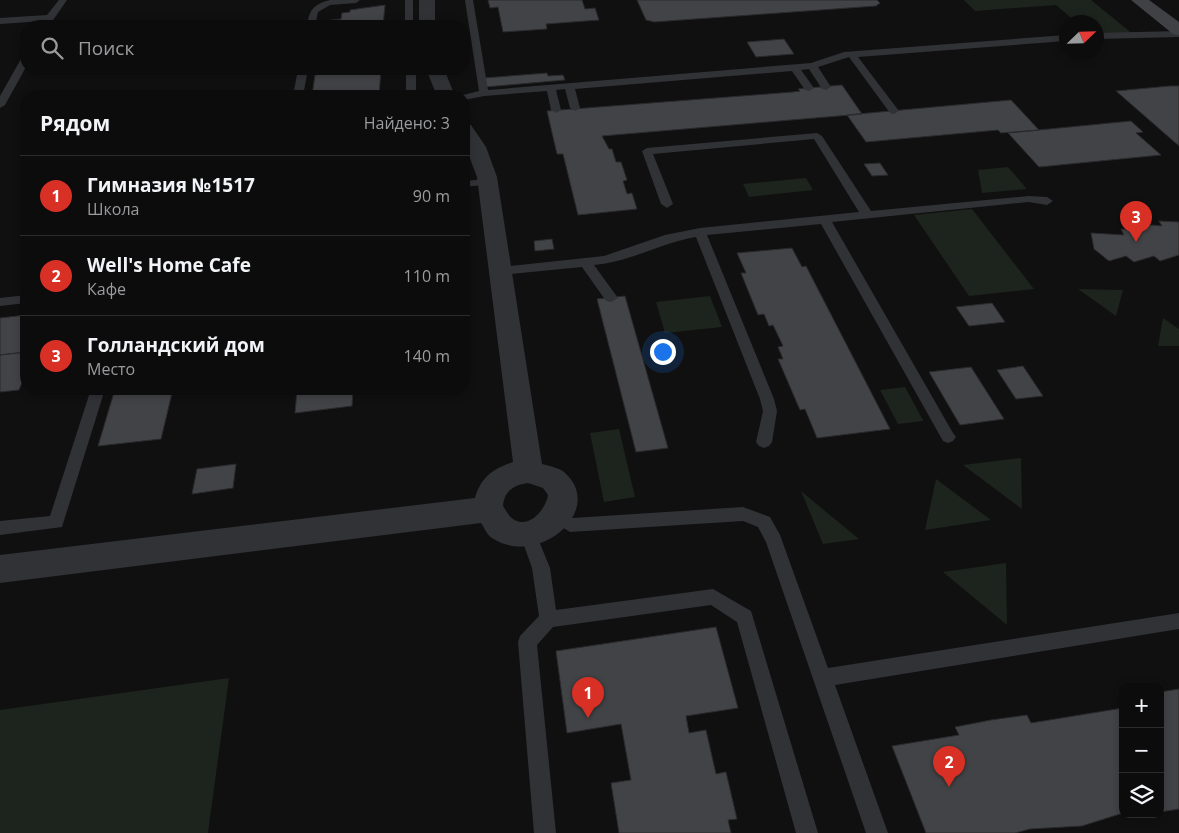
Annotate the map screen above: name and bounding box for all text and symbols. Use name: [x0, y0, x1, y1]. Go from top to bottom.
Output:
north arrow: [1059, 15, 1104, 60]
search box: [20, 20, 470, 75]
icon: search: [38, 34, 66, 62]
text: Поиск: [78, 35, 134, 61]
text: Рядом: [40, 109, 110, 137]
text: Найдено: 3: [364, 112, 450, 134]
text: Гимназия №1517: [87, 172, 255, 198]
text: 1: [51, 185, 61, 207]
text: 90 m: [413, 185, 450, 207]
text: Школа: [87, 198, 139, 220]
pin: 3: [1120, 201, 1152, 242]
text: Well's Home Cafe: [87, 252, 251, 278]
text: 2: [51, 265, 61, 287]
text: 110 m: [404, 265, 450, 287]
text: Кафе: [87, 278, 126, 300]
text: Голландский дом: [87, 332, 265, 358]
your location: [650, 339, 676, 365]
text: 3: [51, 345, 61, 367]
text: 140 m: [404, 345, 450, 367]
text: Место: [87, 358, 135, 380]
pin: 1: [572, 677, 604, 718]
map controls: [1119, 683, 1164, 818]
button: +: [1119, 683, 1164, 728]
button: −: [1119, 728, 1164, 773]
pin: 2: [933, 746, 965, 787]
button: layers: [1119, 773, 1164, 818]

